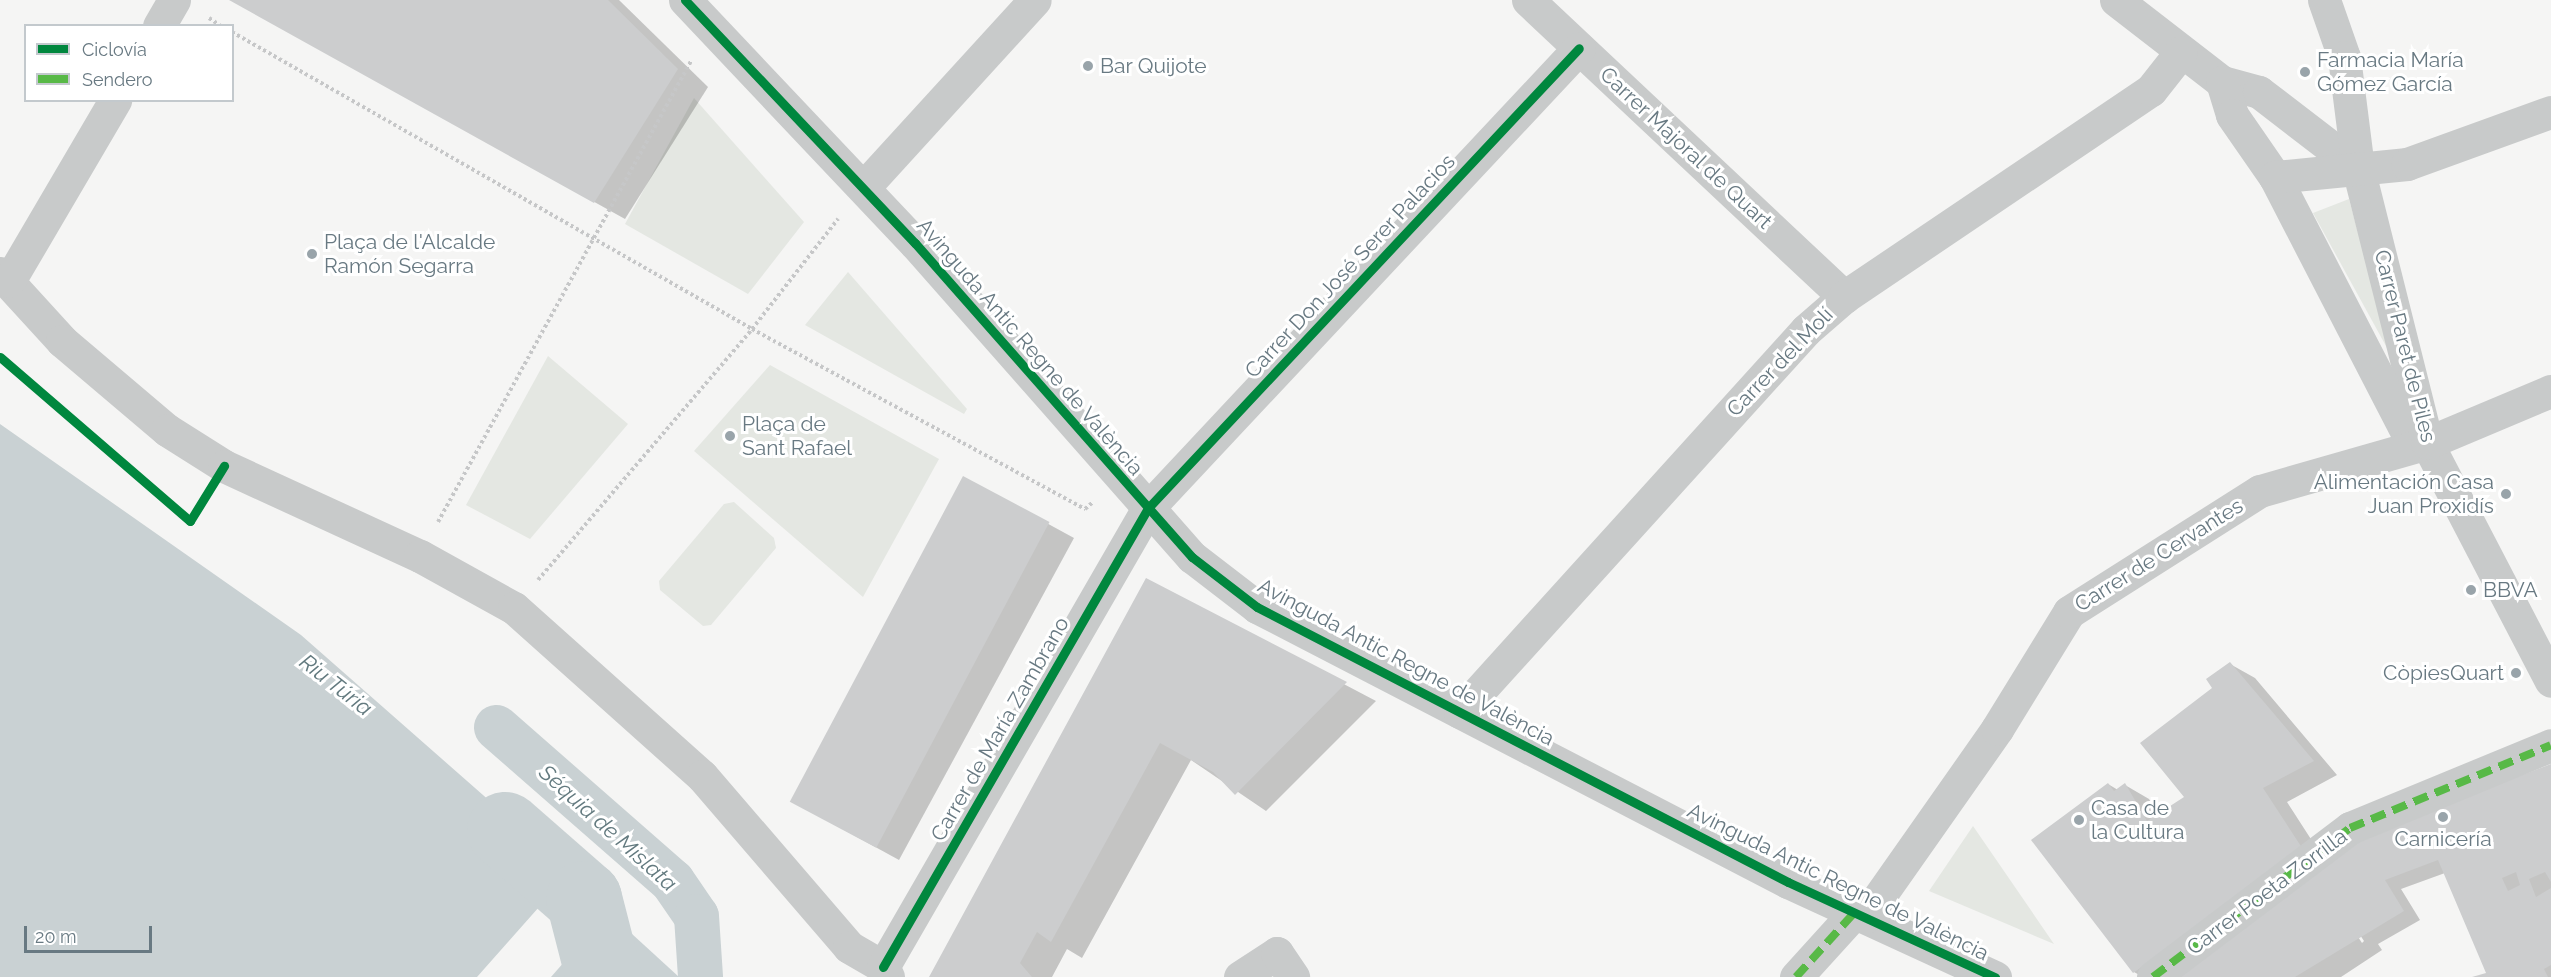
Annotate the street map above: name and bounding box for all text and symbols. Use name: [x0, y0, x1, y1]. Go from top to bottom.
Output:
legend: [24, 24, 234, 102]
text: Ciclovía: [82, 39, 147, 60]
place label: Farmacia María Gómez García: [2317, 47, 2464, 97]
place label: Bar Quijote: [1100, 53, 1207, 79]
marker: Bar Quijote: [1081, 59, 1095, 73]
street label: Carrer Majoral de Quart: [1594, 61, 1778, 235]
marker: Farmacia María Gómez García: [2298, 65, 2312, 79]
text: Sendero: [82, 69, 153, 90]
street label: Carrer Don José Serer Palacios: [1239, 148, 1461, 384]
street label: Avinguda Antic Regne de València: [911, 213, 1149, 481]
place label: Plaça de l'Alcalde Ramón Segarra: [324, 229, 495, 279]
marker: Plaça de l'Alcalde Ramón Segarra: [305, 247, 319, 261]
street label: Carrer Paret de Piles: [2369, 247, 2441, 445]
street label: Carrer del Molí: [1721, 302, 1839, 422]
place label: Plaça de Sant Rafael: [742, 411, 852, 461]
marker: Plaça de Sant Rafael: [723, 429, 737, 443]
place label: Alimentación Casa Juan Proxidís: [2314, 469, 2494, 519]
marker: Alimentación Casa Juan Proxidís: [2499, 487, 2513, 501]
street label: Carrer de Cervantes: [2070, 493, 2248, 617]
street label: Avinguda Antic Regne de València: [1253, 573, 1559, 751]
place label: BBVA: [2483, 577, 2538, 603]
marker: BBVA: [2464, 583, 2478, 597]
street label: Carrer de María Zambrano: [925, 612, 1075, 846]
water label: Riu Túria: [294, 648, 378, 722]
place label: CòpiesQuart: [2383, 660, 2504, 686]
marker: CòpiesQuart: [2509, 666, 2523, 680]
water label: Séquia de Mislata: [534, 759, 682, 897]
place label: Casa de la Cultura: [2091, 795, 2184, 845]
street label: Avinguda Antic Regne de València: [1683, 798, 1993, 966]
marker: Carnicería: [2436, 810, 2450, 824]
marker: Casa de la Cultura: [2072, 813, 2086, 827]
street label: Carrer Poeta Zorrilla: [2182, 823, 2352, 961]
place label: Carnicería: [2394, 826, 2492, 852]
scale bar: [27, 914, 154, 952]
text: 20 m: [35, 926, 77, 947]

